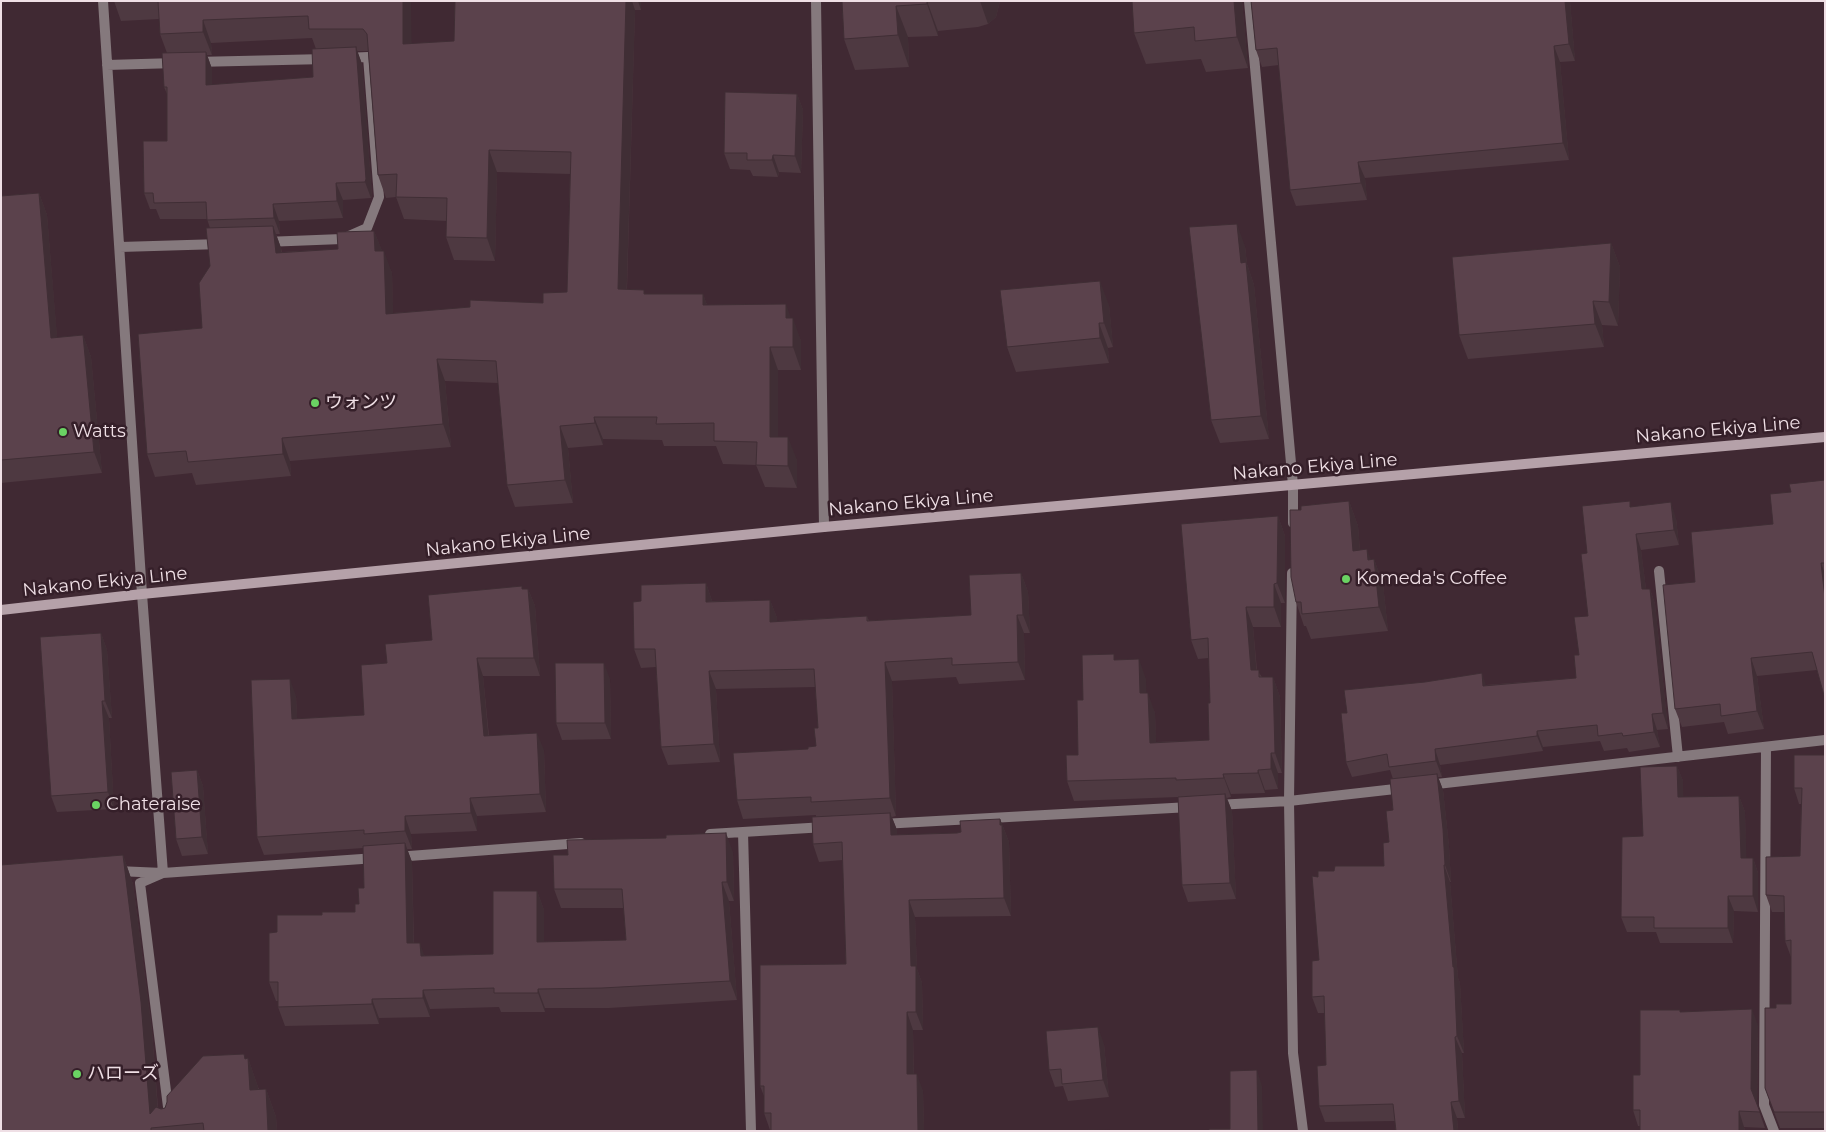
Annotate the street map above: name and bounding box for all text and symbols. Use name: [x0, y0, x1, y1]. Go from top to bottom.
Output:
place label: ウォンツ: [325, 392, 397, 414]
marker: ウォンツ: [309, 397, 321, 409]
street label: Nakano Ekiya Line: [1635, 412, 1801, 448]
place label: Watts: [73, 421, 126, 443]
marker: Watts: [57, 426, 69, 438]
street label: Nakano Ekiya Line: [1232, 449, 1398, 485]
street label: Nakano Ekiya Line: [828, 485, 994, 521]
street label: Nakano Ekiya Line: [425, 523, 591, 561]
street label: Nakano Ekiya Line: [22, 563, 188, 601]
place label: Komeda's Coffee: [1356, 568, 1507, 590]
marker: Komeda's Coffee: [1340, 573, 1352, 585]
place label: Chateraise: [106, 794, 201, 816]
marker: Chateraise: [90, 799, 102, 811]
place label: ハローズ: [87, 1063, 159, 1085]
marker: ハローズ: [71, 1068, 83, 1080]

